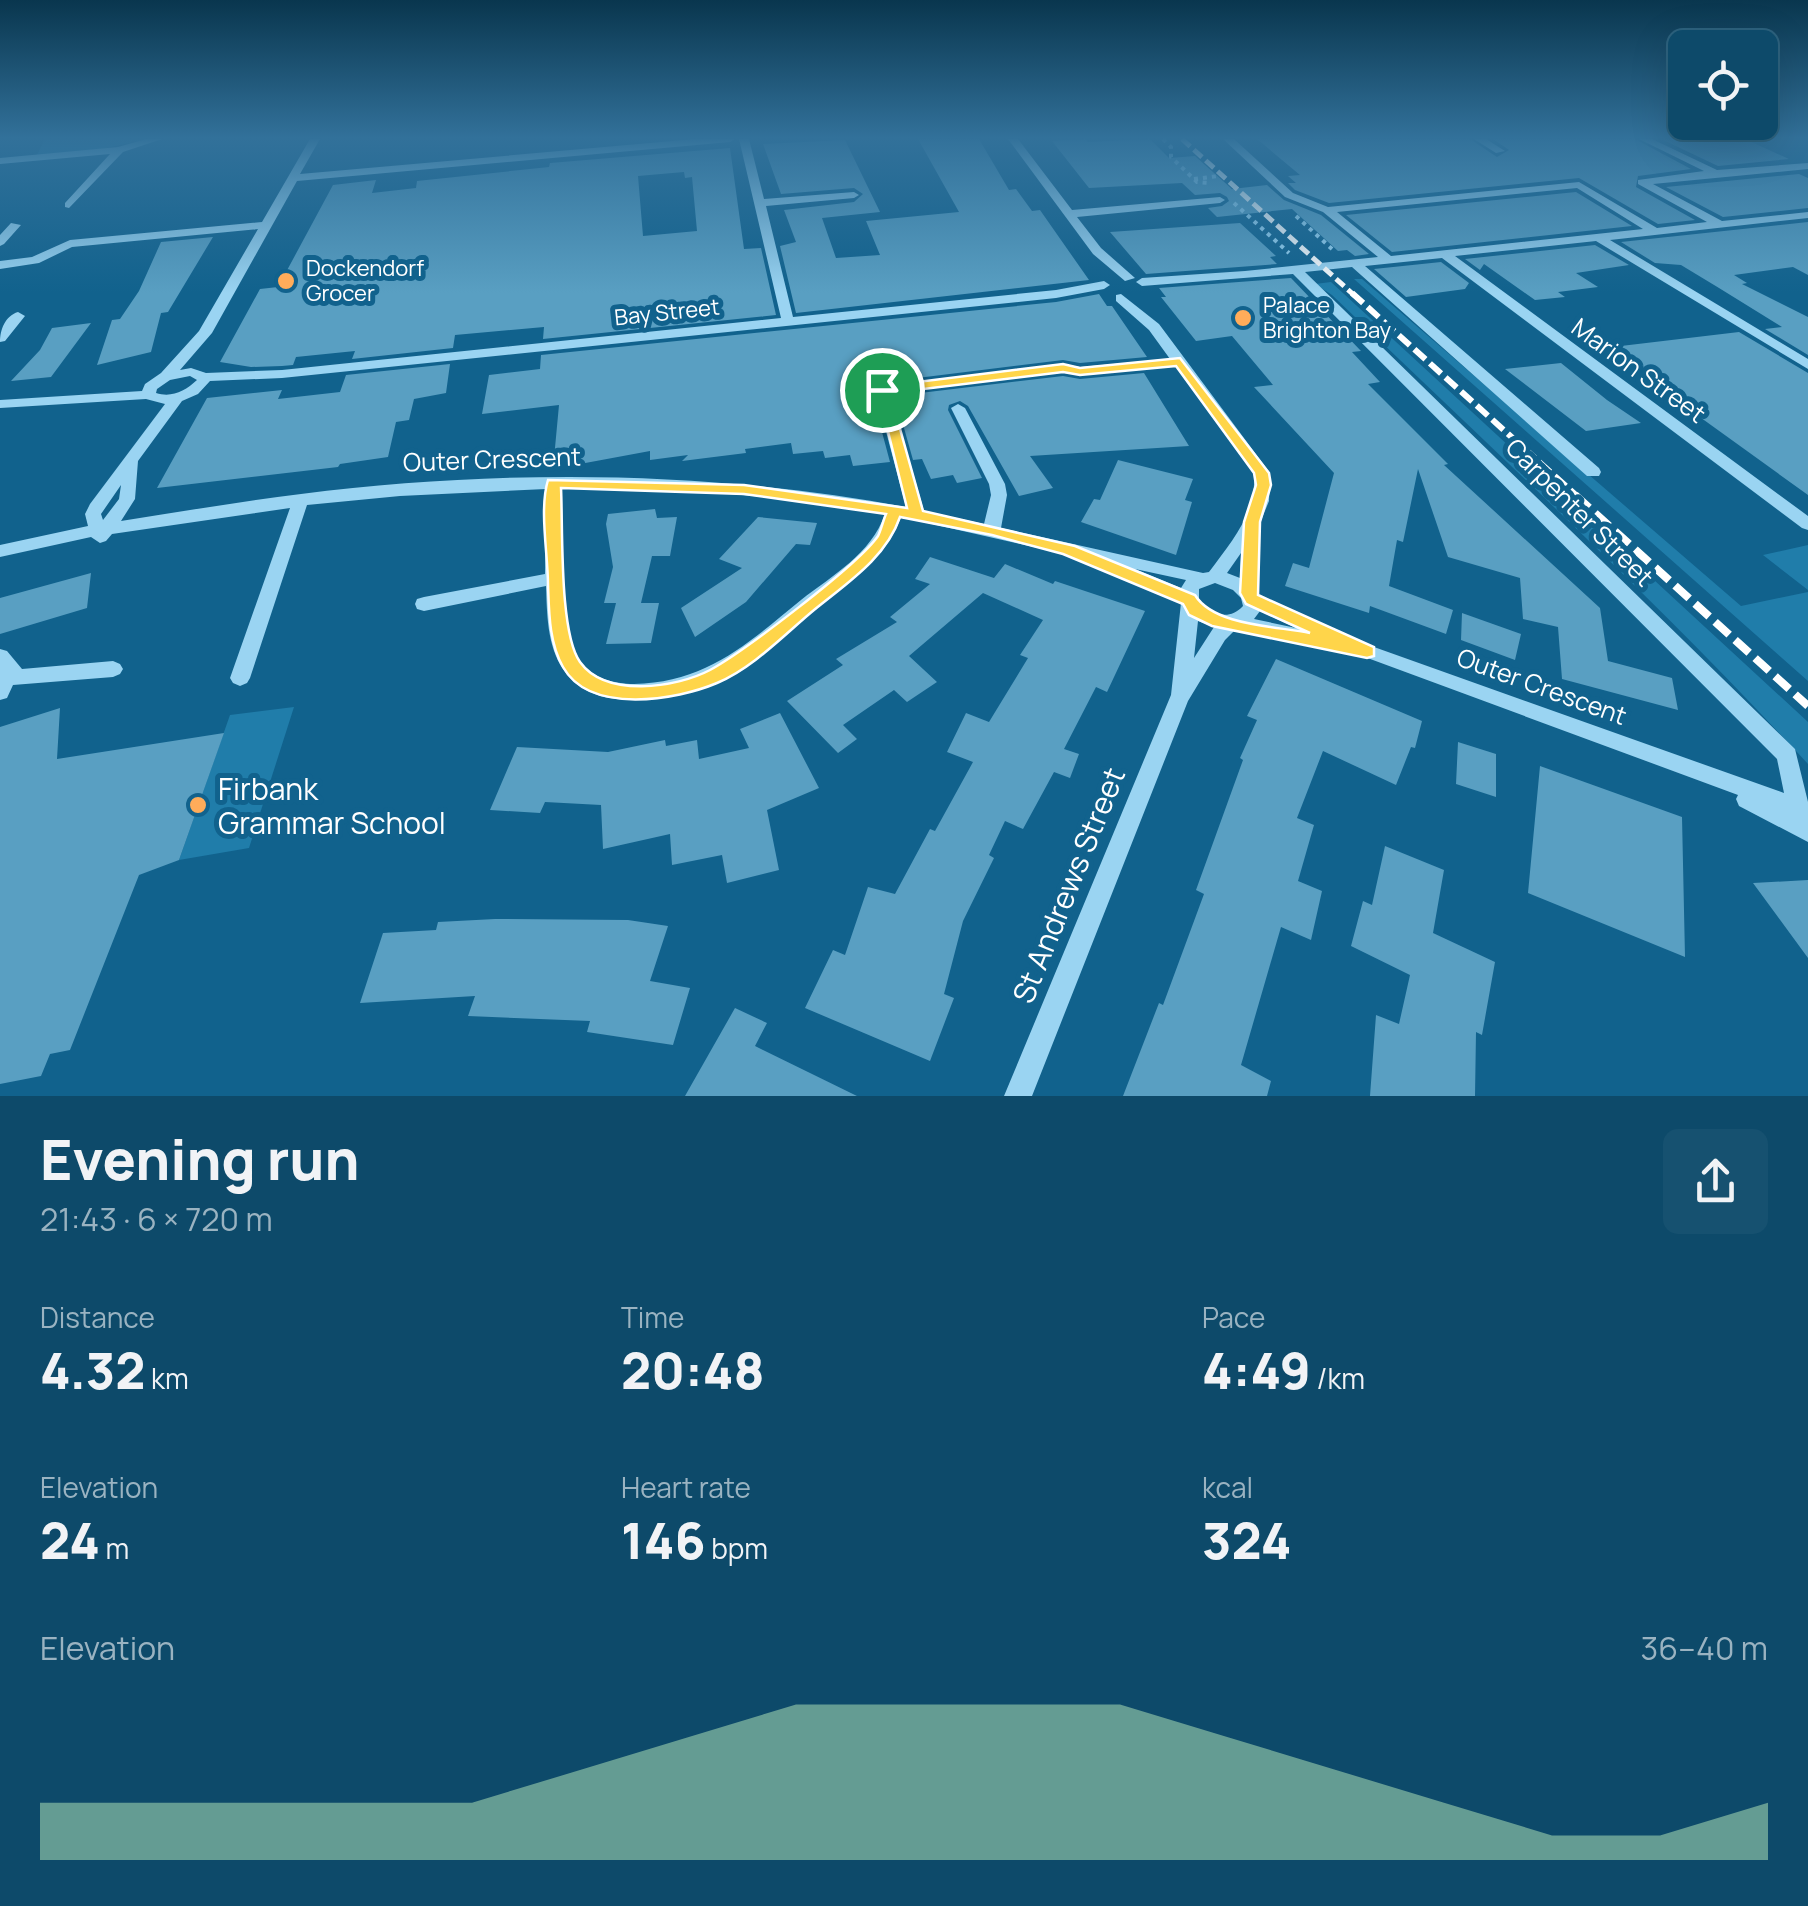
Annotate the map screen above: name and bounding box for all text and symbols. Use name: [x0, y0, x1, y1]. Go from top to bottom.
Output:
map controls: [1668, 30, 1778, 140]
button: locate: [1668, 30, 1778, 140]
place label: Dockendorf Grocer: [306, 253, 424, 308]
marker: Dockendorf Grocer: [275, 270, 297, 292]
place label: Palace Brighton Bay: [1263, 290, 1392, 345]
street label: Bay Street: [613, 292, 721, 332]
marker: Palace Brighton Bay: [1232, 307, 1254, 329]
street label: Marion Street: [1565, 309, 1713, 431]
pin: [840, 348, 925, 433]
icon: arrive: [855, 363, 910, 418]
street label: Carpenter Street: [1498, 430, 1662, 594]
street label: Outer Crescent: [402, 438, 582, 480]
street label: Outer Crescent: [1452, 639, 1632, 733]
street label: St Andrews Street: [1002, 761, 1134, 1009]
place label: Firbank Grammar School: [218, 768, 446, 843]
marker: Firbank Grammar School: [187, 794, 209, 816]
text: Evening run: [40, 1121, 359, 1197]
button: share: [1663, 1129, 1768, 1234]
text: 21:43 · 6 × 720 m: [40, 1197, 273, 1241]
text: Distance: [40, 1298, 155, 1336]
text: Time: [621, 1298, 684, 1336]
text: Pace: [1202, 1298, 1265, 1336]
text: 4.32: [40, 1336, 146, 1404]
text: 20:48: [621, 1336, 765, 1404]
text: 4:49: [1202, 1336, 1311, 1404]
text: km: [146, 1359, 189, 1397]
text: /km: [1311, 1359, 1365, 1397]
text: Elevation: [40, 1468, 158, 1506]
text: Heart rate: [621, 1468, 751, 1506]
text: kcal: [1202, 1468, 1253, 1506]
text: 24: [40, 1506, 100, 1574]
text: 146: [621, 1506, 706, 1574]
text: 324: [1202, 1506, 1292, 1574]
text: m: [100, 1529, 129, 1567]
text: bpm: [706, 1529, 768, 1567]
text: Elevation: [40, 1626, 175, 1670]
text: 36–40 m: [1641, 1626, 1768, 1670]

